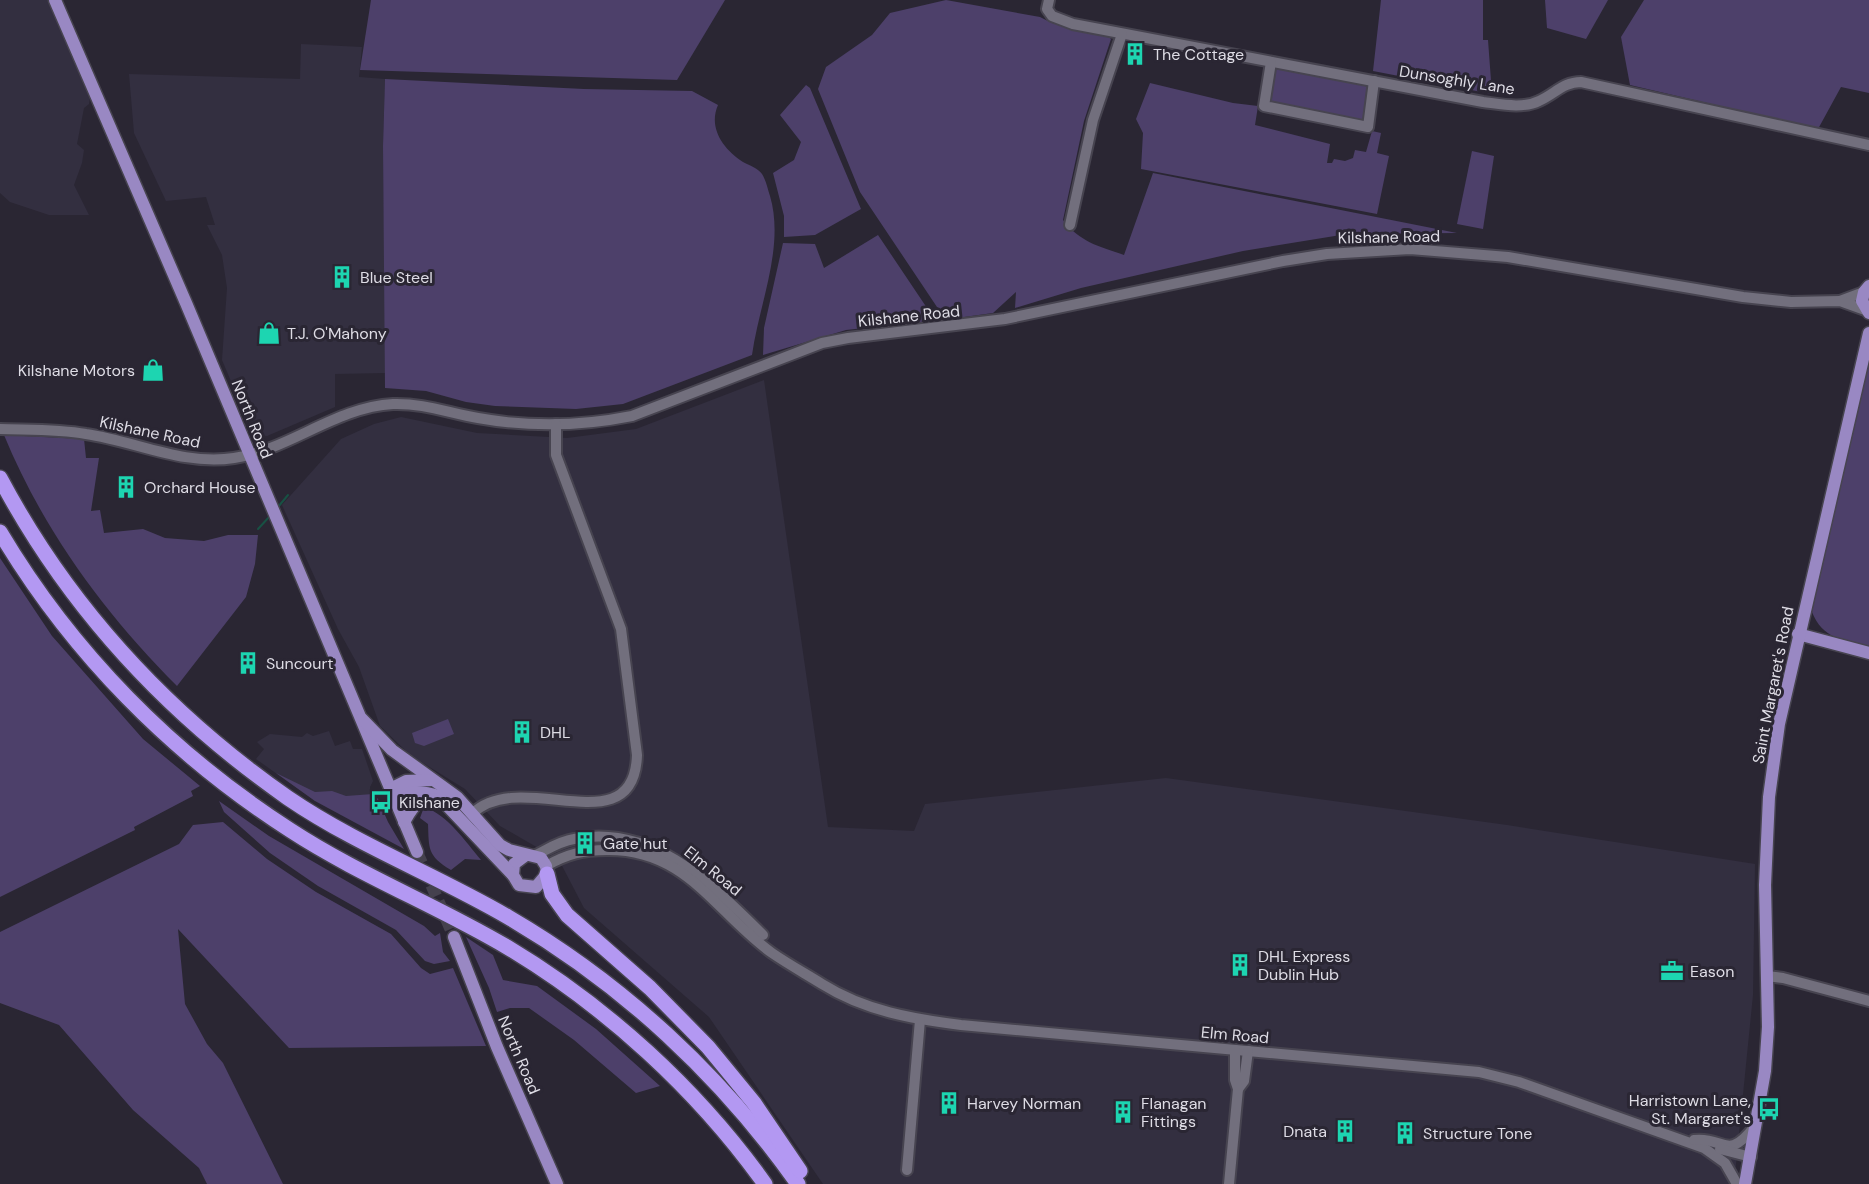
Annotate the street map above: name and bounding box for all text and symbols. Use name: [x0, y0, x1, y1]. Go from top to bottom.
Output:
building icon: The Cottage: [1122, 41, 1148, 67]
place label: The Cottage: [1153, 44, 1244, 65]
street label: Dunsoghly Lane: [1398, 60, 1516, 100]
street label: Kilshane Road: [1338, 226, 1440, 248]
building icon: Blue Steel: [329, 264, 355, 290]
place label: Blue Steel: [360, 267, 433, 288]
street label: Kilshane Road: [857, 300, 961, 332]
shop icon: T.J. O'Mahony: [256, 320, 282, 346]
place label: T.J. O'Mahony: [287, 323, 387, 344]
shop icon: Kilshane Motors: [140, 357, 166, 383]
place label: Kilshane Motors: [18, 360, 135, 381]
street label: North Road: [227, 376, 277, 462]
street label: Kilshane Road: [98, 411, 202, 453]
building icon: Orchard House: [113, 474, 139, 500]
place label: Orchard House: [144, 477, 256, 498]
street label: Saint Margaret's Road: [1747, 605, 1799, 765]
building icon: Suncourt: [235, 650, 261, 676]
place label: Suncourt: [266, 653, 334, 674]
building icon: DHL: [509, 719, 535, 745]
place label: DHL: [540, 722, 570, 743]
bus stop icon: Kilshane: [368, 789, 394, 815]
place label: Kilshane: [399, 792, 460, 813]
building icon: Gate hut: [572, 830, 598, 856]
place label: Gate hut: [603, 833, 668, 854]
street label: Elm Road: [680, 841, 746, 901]
place label: DHL Express Dublin Hub: [1258, 946, 1350, 985]
building icon: DHL Express Dublin Hub: [1227, 952, 1253, 978]
office icon: Eason: [1659, 958, 1685, 984]
place label: Eason: [1690, 961, 1734, 982]
street label: North Road: [493, 1012, 545, 1098]
street label: Elm Road: [1200, 1022, 1270, 1048]
building icon: Harvey Norman: [936, 1090, 962, 1116]
place label: Harristown Lane, St. Margaret's: [1629, 1090, 1751, 1129]
place label: Harvey Norman: [967, 1093, 1081, 1114]
place label: Flanagan Fittings: [1141, 1093, 1207, 1132]
bus stop icon: Harristown Lane, St. Margaret's: [1756, 1096, 1782, 1122]
building icon: Flanagan Fittings: [1110, 1099, 1136, 1125]
building icon: Dnata: [1332, 1118, 1358, 1144]
building icon: Structure Tone: [1392, 1120, 1418, 1146]
place label: Dnata: [1283, 1121, 1327, 1142]
place label: Structure Tone: [1423, 1123, 1532, 1144]

